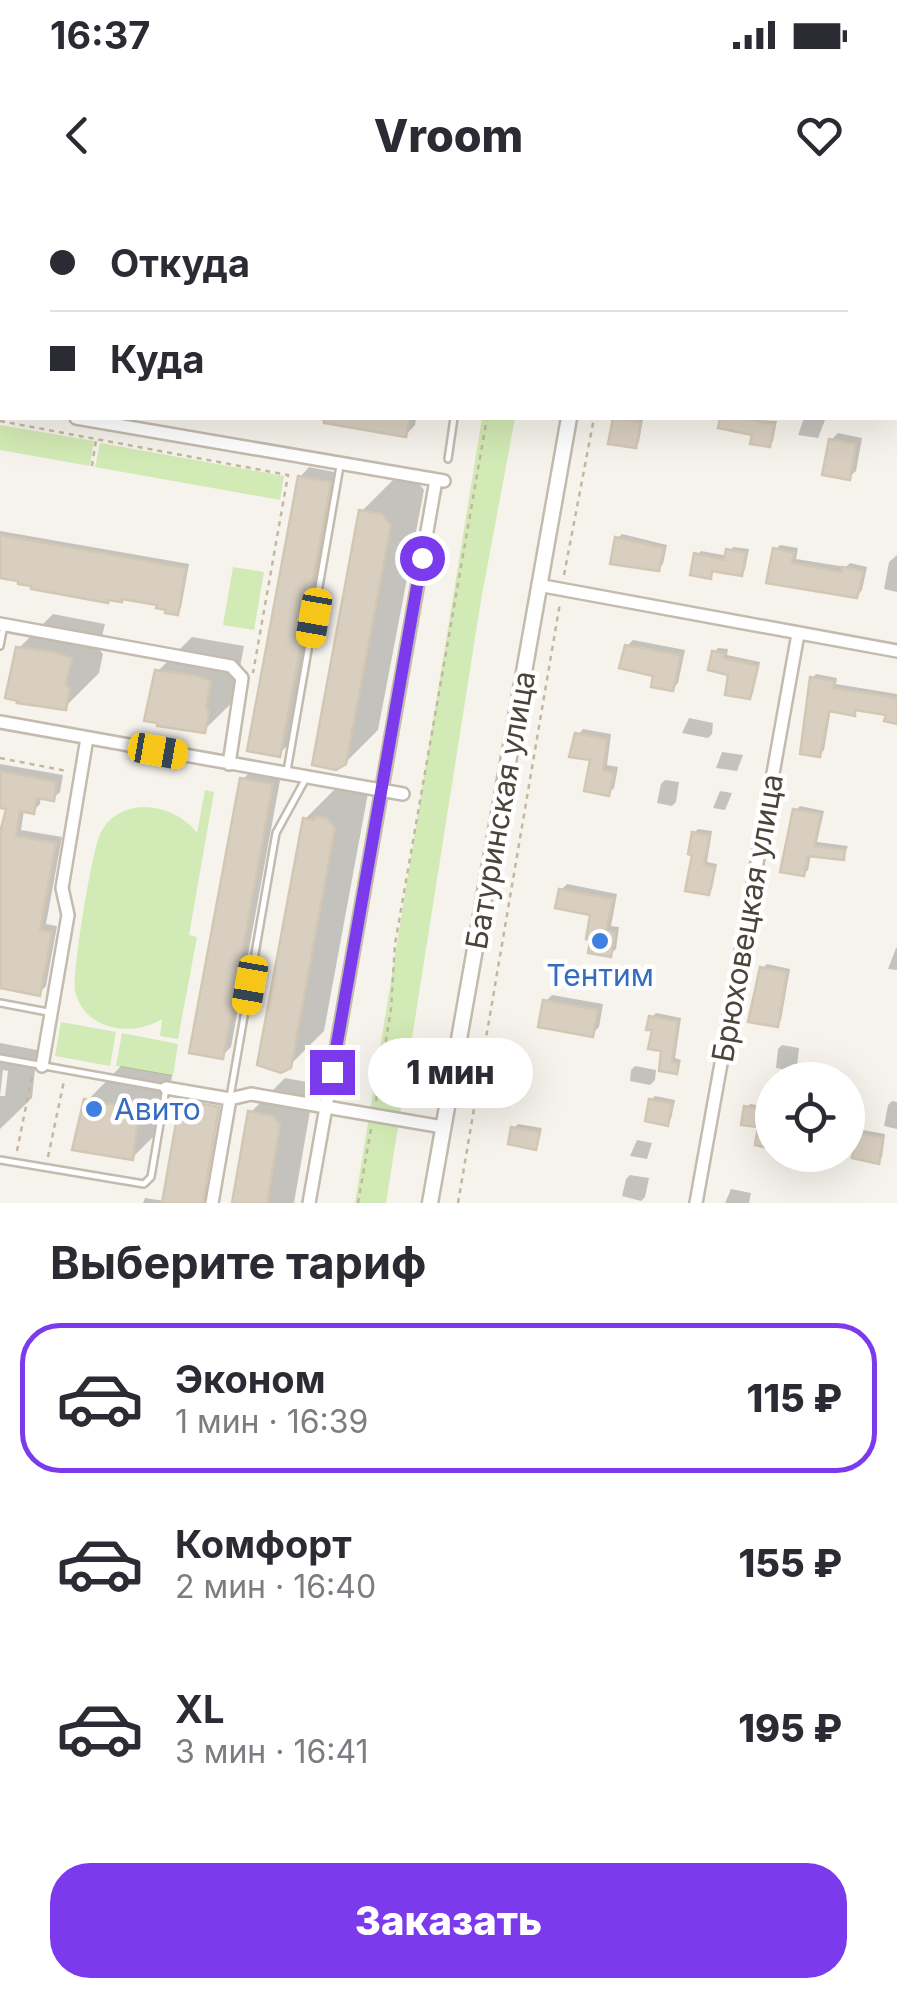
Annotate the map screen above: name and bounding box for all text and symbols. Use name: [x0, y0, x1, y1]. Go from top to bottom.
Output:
text: 16:37: [50, 12, 150, 58]
icon: back: [50, 108, 105, 163]
text: Vroom: [374, 108, 523, 163]
icon: heart: [792, 108, 847, 163]
text: Откуда: [110, 240, 250, 286]
text: Куда: [110, 336, 204, 382]
route start: [400, 536, 445, 581]
car: [294, 586, 334, 650]
street label: Батуринская улица: [458, 668, 542, 952]
car: [126, 731, 190, 771]
street label: Брюховецкая улица: [704, 771, 790, 1065]
marker: Тентим: [589, 930, 611, 952]
car: [230, 953, 270, 1017]
place label: Тентим: [546, 957, 654, 993]
callout: 1 мин: [367, 1037, 532, 1107]
route end: [310, 1050, 355, 1095]
text: 1 мин: [406, 1053, 495, 1092]
map controls: [755, 1062, 865, 1172]
button: locate: [755, 1062, 865, 1172]
place label: Авито: [114, 1091, 201, 1127]
marker: Авито: [83, 1098, 105, 1120]
text: Выберите тариф: [50, 1235, 426, 1290]
icon: car: [55, 1353, 145, 1443]
text: Эконом: [175, 1356, 326, 1402]
text: 115 ₽: [747, 1375, 842, 1421]
text: 1 мин · 16:39: [175, 1402, 368, 1441]
icon: car: [55, 1518, 145, 1608]
text: Комфорт: [175, 1521, 352, 1567]
text: 155 ₽: [739, 1540, 842, 1586]
text: 2 мин · 16:40: [175, 1567, 376, 1606]
icon: car: [55, 1683, 145, 1773]
text: XL: [175, 1686, 225, 1732]
text: 195 ₽: [738, 1705, 842, 1751]
text: 3 мин · 16:41: [175, 1732, 369, 1771]
button: Заказать: [50, 1863, 847, 1978]

